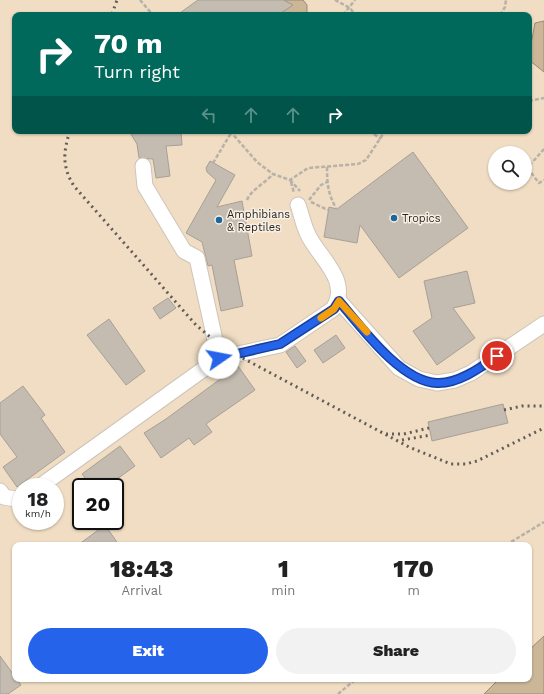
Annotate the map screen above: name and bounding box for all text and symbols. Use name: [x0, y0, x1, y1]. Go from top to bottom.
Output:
text: 70 m: [94, 27, 163, 60]
icon: right: [28, 28, 80, 80]
text: Turn right: [94, 61, 180, 82]
icon: left: [198, 104, 220, 126]
icon: ahead: [240, 104, 262, 126]
icon: ahead: [282, 104, 304, 126]
icon: right: [324, 104, 346, 126]
map controls: [488, 146, 532, 190]
button: search: [488, 146, 532, 190]
place label: Amphibians & Reptiles: [227, 208, 290, 234]
place label: Tropics: [402, 212, 441, 225]
marker: Tropics: [389, 213, 399, 223]
marker: Amphibians & Reptiles: [214, 215, 224, 225]
position arrow: [198, 337, 240, 379]
pin: [480, 339, 514, 373]
icon: arrive: [486, 345, 508, 367]
speed limit sign: 20: [72, 478, 124, 530]
text: 18: [27, 487, 49, 511]
text: km/h: [25, 508, 51, 519]
text: 18:43: [110, 555, 173, 583]
text: 1: [278, 555, 289, 583]
text: 170: [393, 555, 434, 583]
text: Arrival: [121, 583, 162, 598]
text: min: [271, 583, 295, 598]
text: m: [407, 583, 420, 598]
button: Exit: [28, 628, 268, 674]
button: Share: [276, 628, 516, 674]

